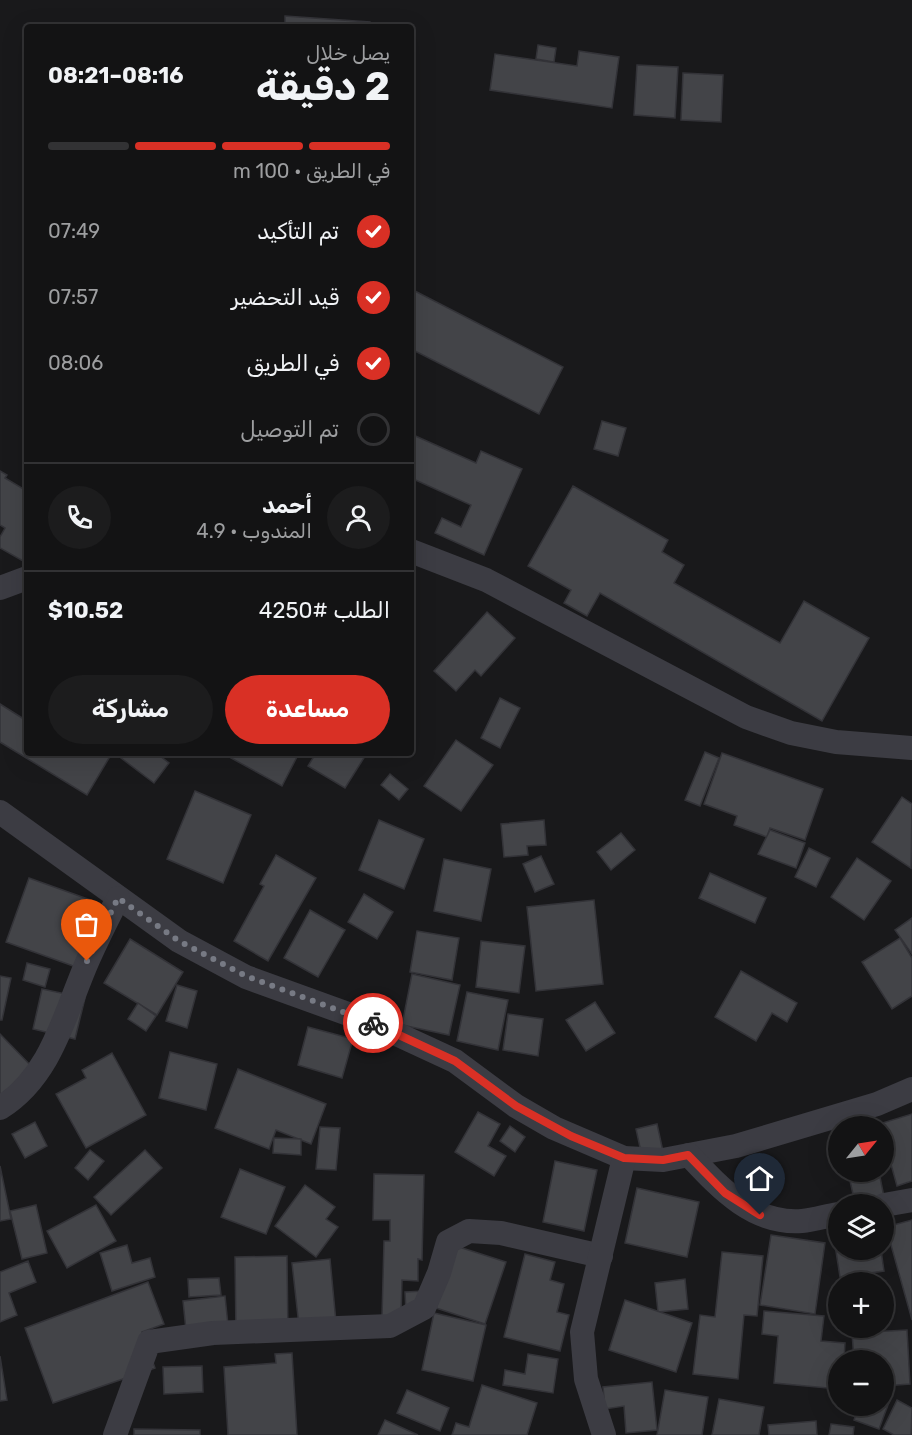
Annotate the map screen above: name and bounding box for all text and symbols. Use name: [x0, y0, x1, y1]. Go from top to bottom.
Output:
text: يصل خلال: [306, 41, 390, 65]
text: 08:16–08:21: [48, 62, 184, 89]
text: 2 دقيقة: [256, 64, 390, 110]
text: في الطريق · 100 m: [233, 159, 390, 183]
icon: check: [357, 215, 390, 248]
text: تم التأكيد: [257, 218, 339, 245]
text: 07:49: [48, 219, 100, 243]
icon: check: [357, 281, 390, 314]
text: قيد التحضير: [231, 284, 339, 311]
text: 07:57: [48, 285, 98, 309]
icon: check: [357, 347, 390, 380]
text: في الطريق: [247, 350, 339, 377]
text: 08:06: [48, 351, 103, 375]
text: تم التوصيل: [240, 416, 339, 443]
button: phone: [48, 486, 111, 549]
button: person: [327, 486, 390, 549]
text: أحمد: [262, 492, 312, 519]
text: المندوب · 4.9: [196, 519, 312, 543]
text: $10.52: [48, 597, 123, 624]
text: الطلب #4250: [259, 597, 390, 624]
button: مشاركة: [48, 675, 213, 744]
button: مساعدة: [225, 675, 390, 744]
pin: [61, 899, 112, 961]
icon: bag: [70, 908, 103, 941]
courier: [343, 993, 403, 1053]
icon: bike: [357, 1007, 390, 1040]
north arrow: [828, 1116, 894, 1182]
map controls: [828, 1116, 894, 1416]
pin: [734, 1153, 785, 1215]
icon: home: [743, 1162, 776, 1195]
button: layers: [828, 1194, 894, 1260]
button: +: [828, 1272, 894, 1338]
button: −: [828, 1350, 894, 1416]

